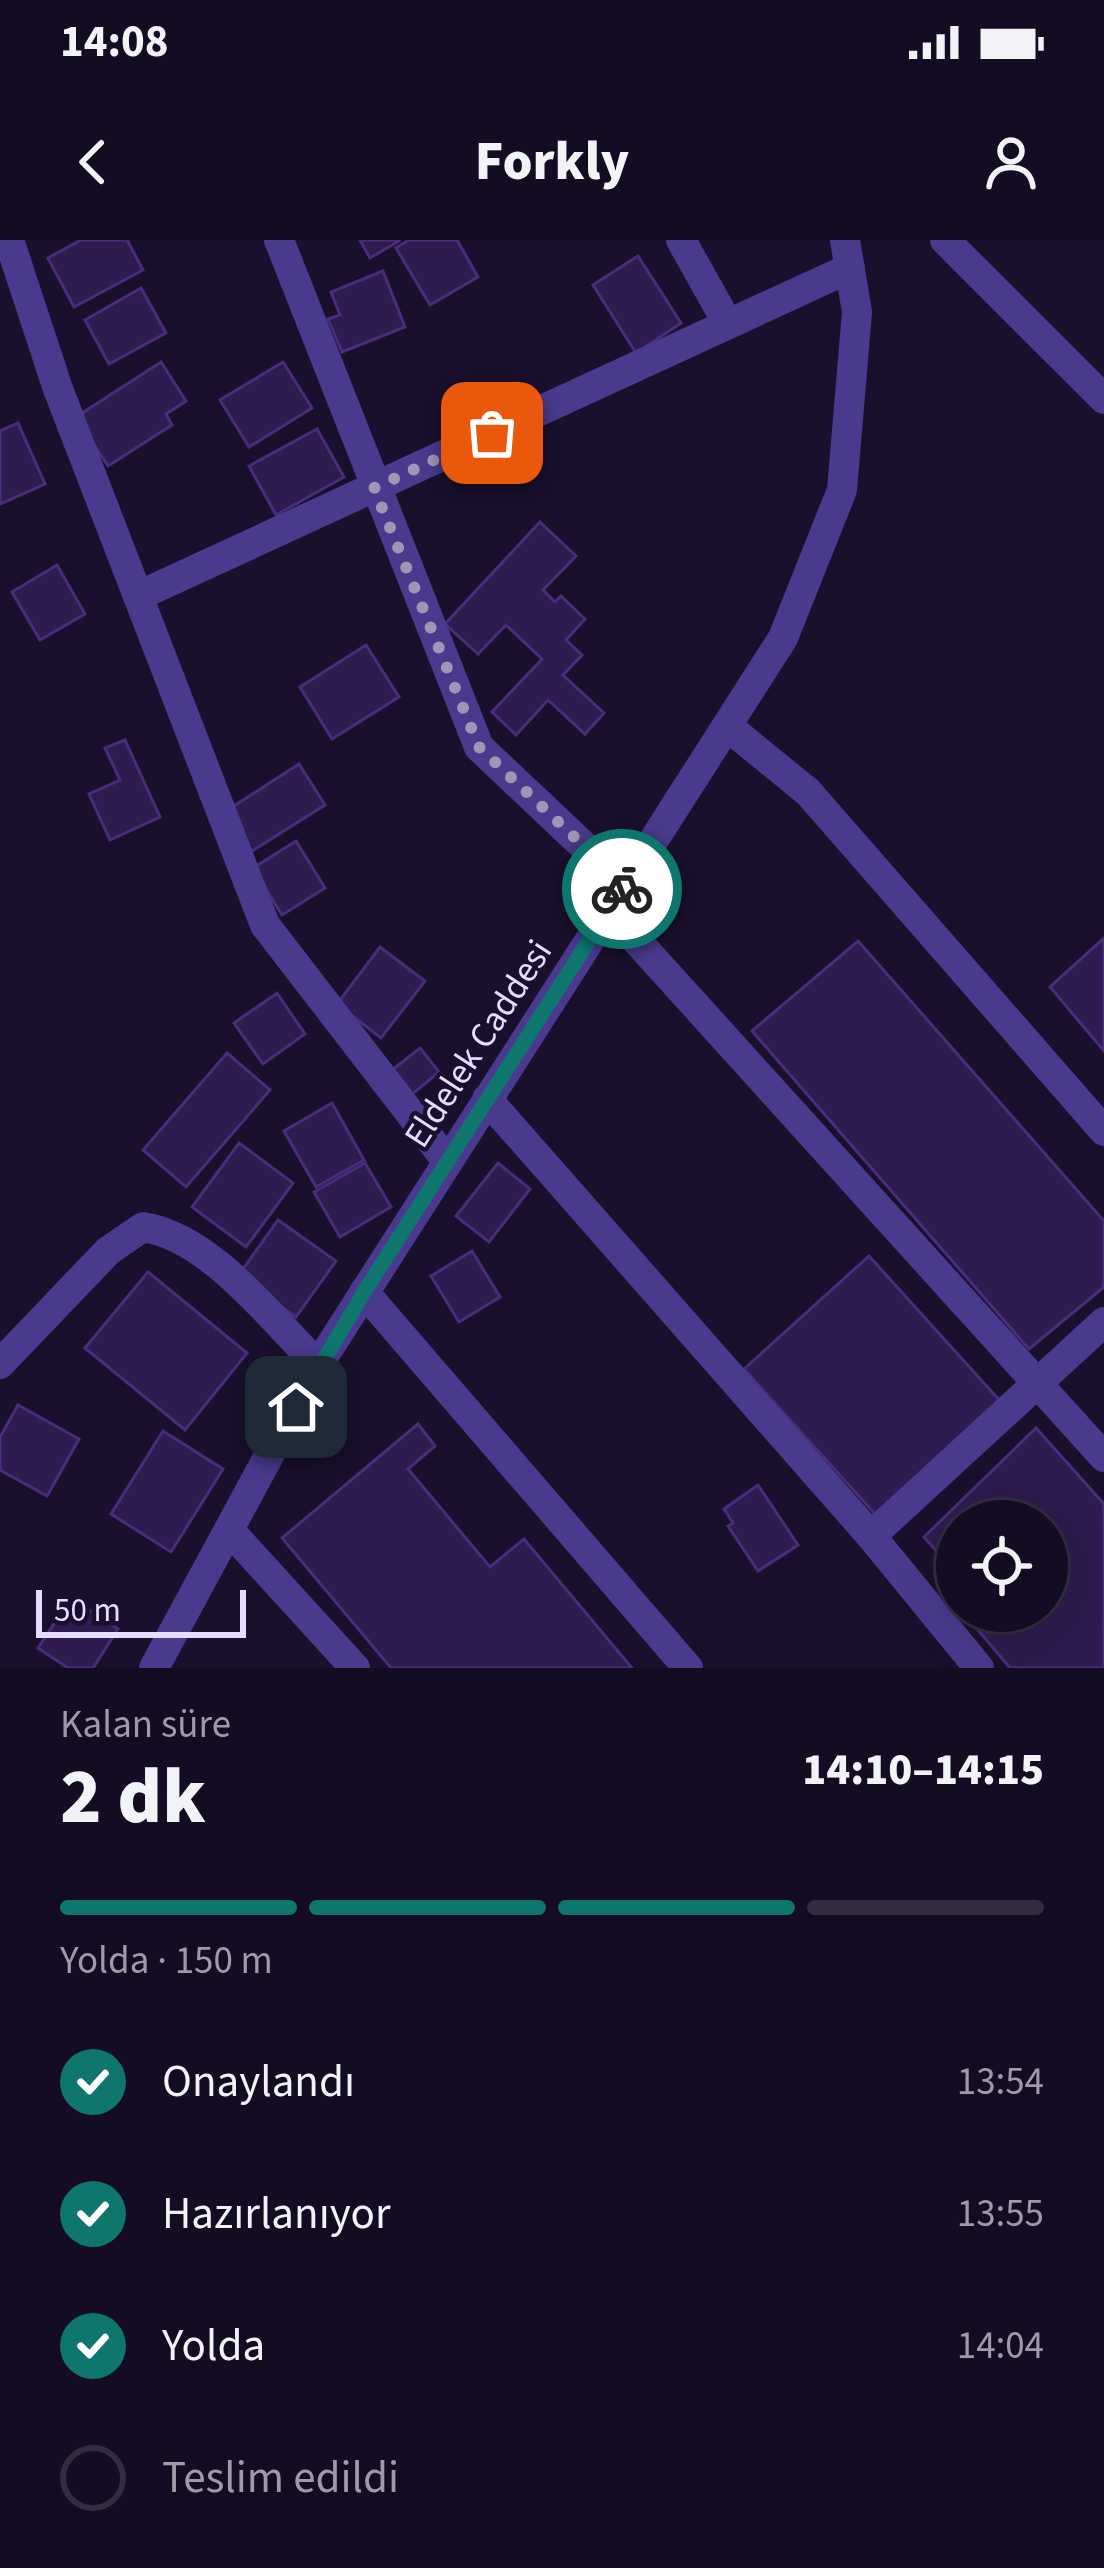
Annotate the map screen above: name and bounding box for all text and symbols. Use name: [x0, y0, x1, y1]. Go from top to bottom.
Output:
text: 14:08: [60, 10, 169, 74]
text: Forkly: [475, 124, 629, 201]
icon: back: [60, 129, 126, 195]
icon: person: [978, 129, 1044, 195]
pin: [441, 382, 543, 484]
icon: bag: [459, 400, 525, 466]
courier: [562, 829, 682, 949]
icon: bike: [589, 856, 655, 922]
street label: Eldelek Caddesi: [392, 930, 565, 1158]
pin: [245, 1356, 347, 1458]
icon: home: [263, 1374, 329, 1440]
map controls: [936, 1500, 1068, 1632]
button: locate: [936, 1500, 1068, 1632]
scale bar: [36, 1584, 246, 1637]
text: 50 m: [54, 1587, 121, 1634]
text: Kalan süre: [60, 1697, 231, 1753]
text: 14:10–14:15: [802, 1738, 1044, 1802]
text: 2 dk: [60, 1742, 206, 1853]
text: Yolda · 150 m: [60, 1933, 273, 1989]
icon: check: [60, 2049, 126, 2115]
text: Onaylandı: [162, 2050, 355, 2114]
text: 13:54: [957, 2054, 1044, 2110]
icon: check: [60, 2181, 126, 2247]
text: Hazırlanıyor: [162, 2182, 391, 2246]
text: 13:55: [957, 2186, 1044, 2242]
icon: check: [60, 2313, 126, 2379]
text: Yolda: [162, 2314, 265, 2378]
text: 14:04: [957, 2318, 1044, 2374]
text: Teslim edildi: [162, 2446, 399, 2510]

